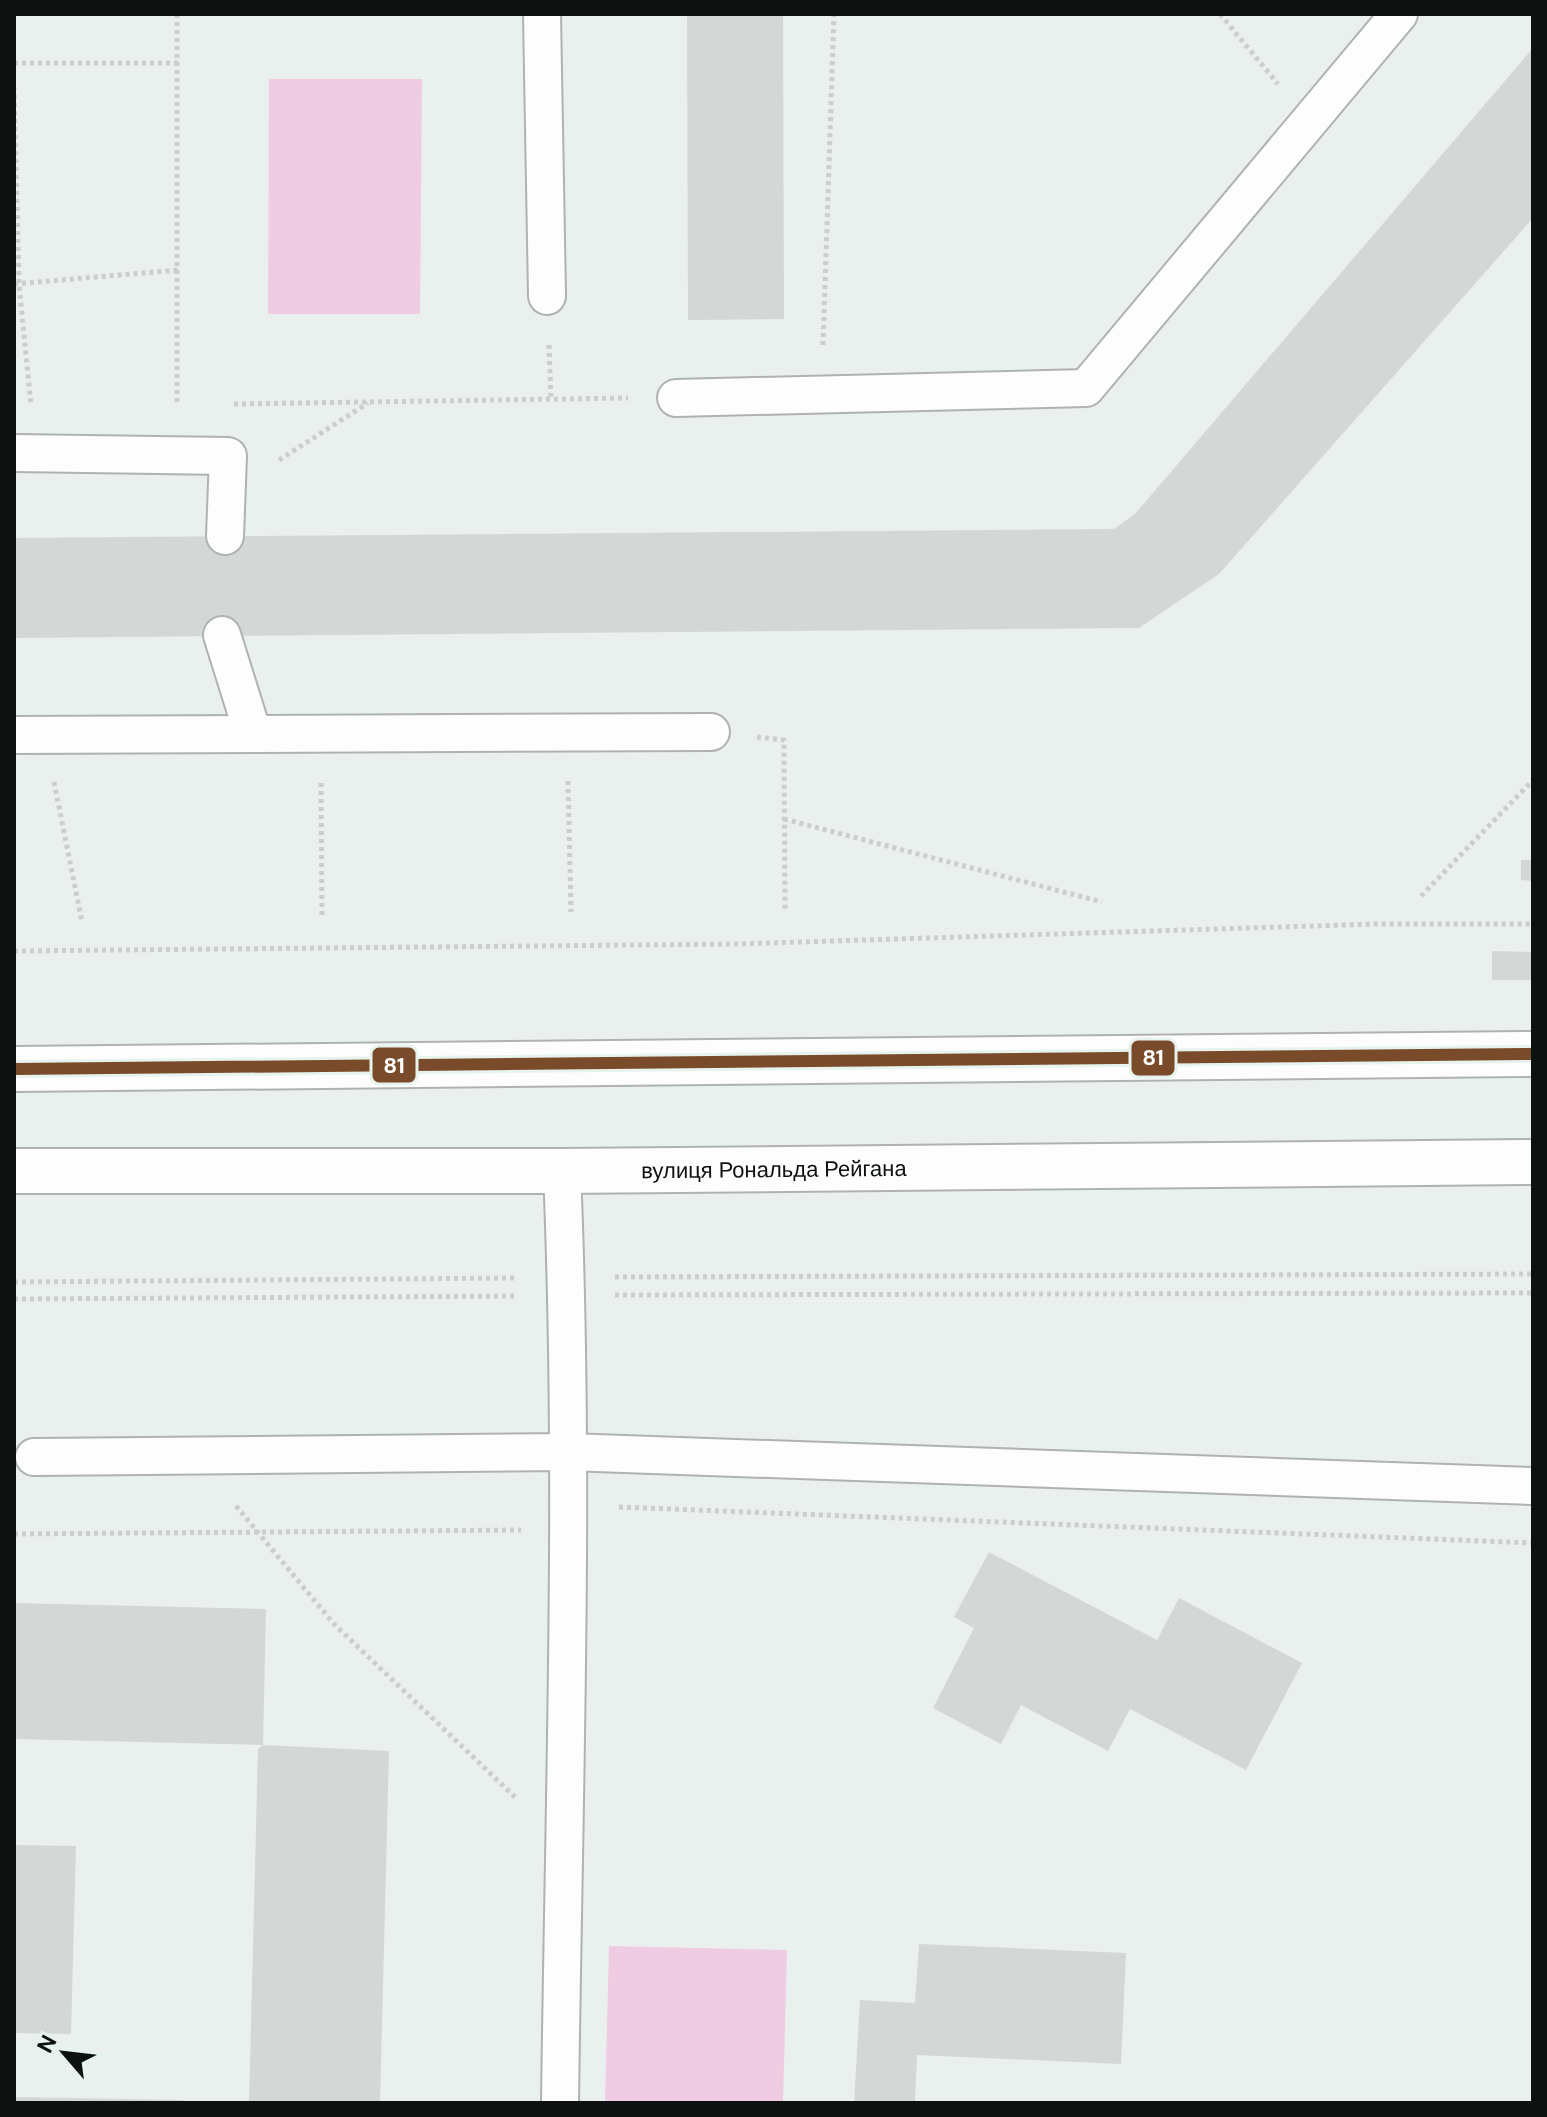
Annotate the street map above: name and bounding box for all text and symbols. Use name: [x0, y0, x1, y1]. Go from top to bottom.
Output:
line badge: 81: [1130, 1039, 1176, 1077]
text: 81: [1142, 1043, 1164, 1072]
line badge: 81: [371, 1046, 417, 1084]
text: 81: [383, 1051, 405, 1080]
street label: вулиця Рональда Рейгана: [641, 1154, 908, 1185]
north arrow: [24, 2013, 104, 2093]
text: N: [30, 2030, 63, 2058]

